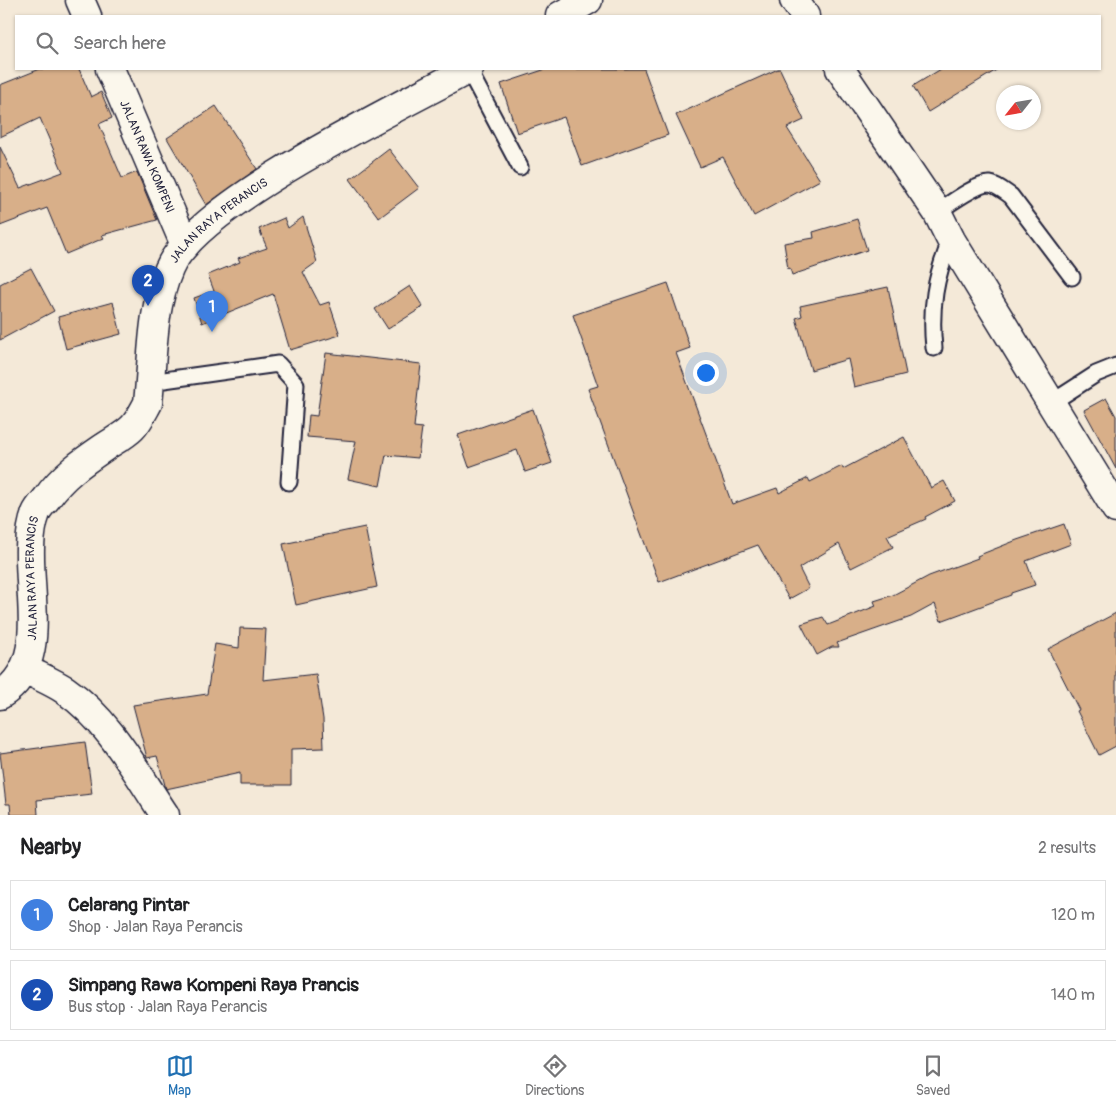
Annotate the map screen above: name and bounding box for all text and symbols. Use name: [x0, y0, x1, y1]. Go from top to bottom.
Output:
search box: [15, 15, 1101, 70]
icon: search: [33, 29, 61, 57]
text: Search here: [73, 31, 166, 55]
north arrow: [996, 85, 1041, 130]
street label: JALAN RAWA KOMPENI: [117, 98, 178, 215]
street label: JALAN RAYA PERANCIS: [166, 175, 271, 266]
pin: 2: [132, 265, 164, 306]
pin: 1: [196, 291, 228, 332]
your location: [693, 360, 719, 386]
street label: JALAN RAYA PERANCIS: [22, 514, 42, 641]
text: Nearby: [20, 834, 81, 861]
text: 2 results: [1038, 838, 1096, 858]
text: Celarang Pintar: [68, 893, 189, 917]
text: 1: [34, 905, 40, 925]
text: 120 m: [1051, 905, 1095, 925]
text: Shop · Jalan Raya Perancis: [68, 917, 243, 937]
text: Simpang Rawa Kompeni Raya Prancis: [68, 973, 359, 997]
text: 2: [33, 985, 41, 1005]
text: 140 m: [1051, 985, 1095, 1005]
text: Bus stop · Jalan Raya Perancis: [68, 997, 267, 1017]
tab: Map: [166, 1052, 194, 1099]
tab: Directions: [525, 1052, 584, 1099]
tab: Saved: [916, 1052, 950, 1099]

